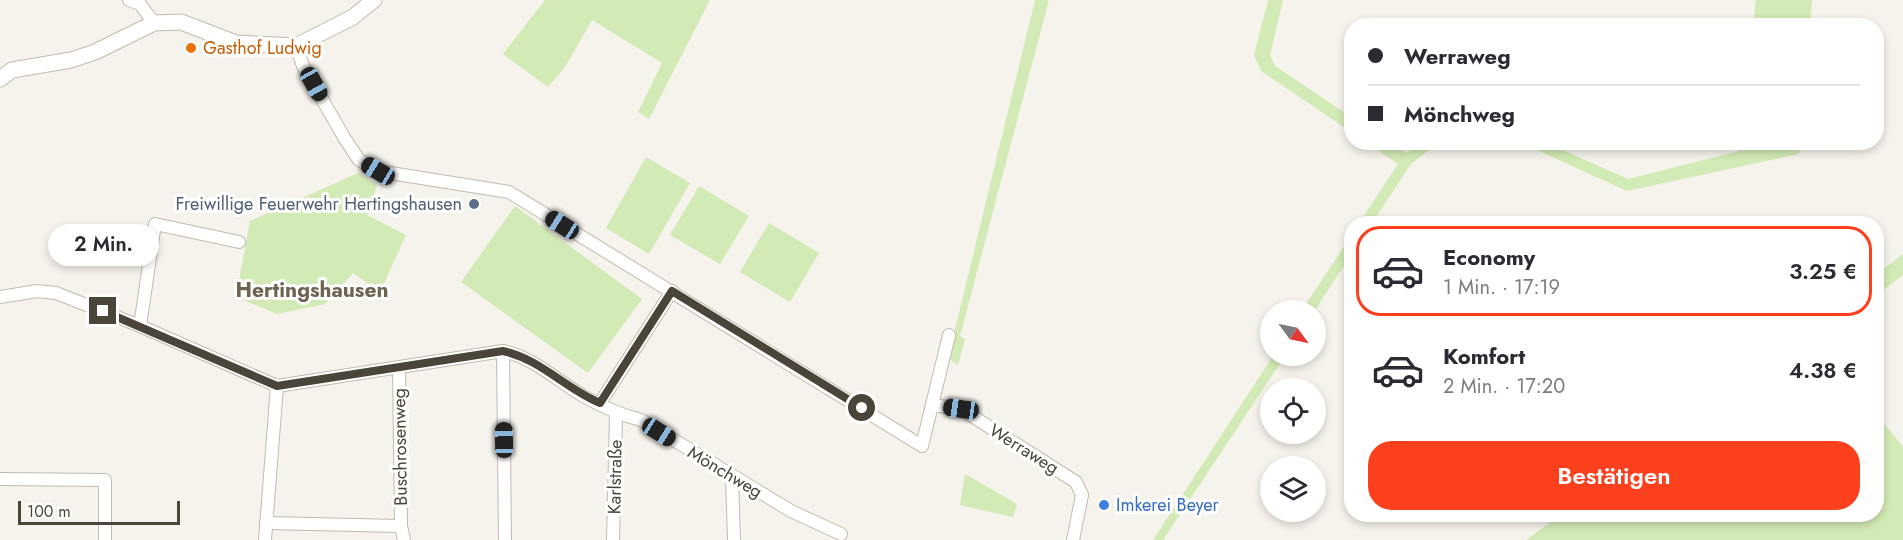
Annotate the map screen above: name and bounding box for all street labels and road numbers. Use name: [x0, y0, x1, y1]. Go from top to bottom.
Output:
street label: Buschrosenweg: [386, 388, 414, 506]
street label: Werraweg: [984, 417, 1064, 481]
street label: Karlstraße: [601, 439, 629, 515]
street label: Mönchweg: [683, 439, 767, 505]

